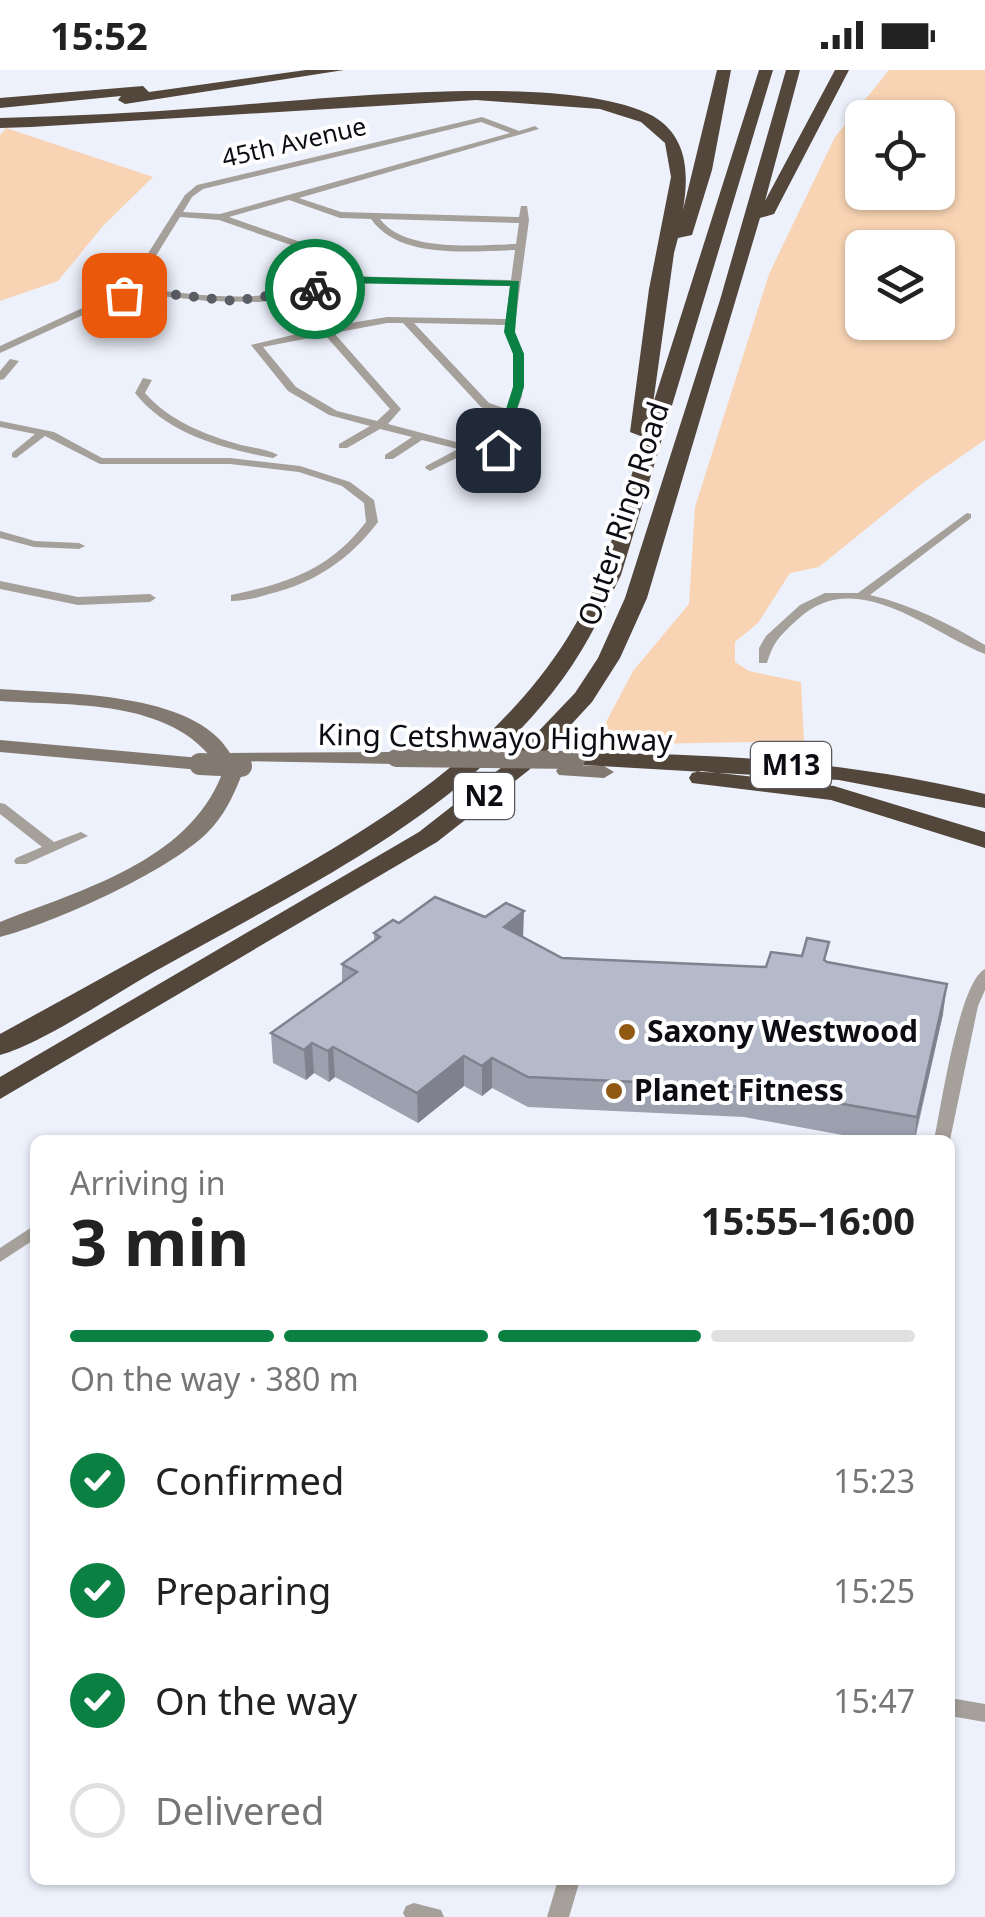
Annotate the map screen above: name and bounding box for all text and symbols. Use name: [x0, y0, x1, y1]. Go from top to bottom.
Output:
text: 15:52: [50, 9, 148, 61]
map controls: [845, 100, 955, 340]
button: locate: [845, 100, 955, 210]
street label: 45th Avenue: [218, 108, 369, 174]
button: layers: [845, 230, 955, 340]
courier: [265, 239, 365, 339]
pin: [82, 253, 167, 338]
icon: bike: [288, 262, 343, 317]
icon: bag: [97, 268, 152, 323]
street label: Outer Ring Road: [567, 396, 678, 631]
pin: [456, 408, 541, 493]
icon: home: [471, 423, 526, 478]
street label: King Cetshwayo Highway: [317, 713, 674, 760]
road number: M13: [751, 742, 831, 788]
road number: N2: [454, 773, 514, 819]
place label: Saxony Westwood: [647, 1010, 918, 1051]
marker: Saxony Westwood: [616, 1021, 638, 1043]
place label: Planet Fitness: [634, 1069, 844, 1110]
marker: Planet Fitness: [603, 1080, 625, 1102]
text: Arriving in: [70, 1161, 225, 1204]
text: 15:55–16:00: [701, 1194, 915, 1246]
text: 3 min: [70, 1197, 249, 1285]
text: On the way · 380 m: [70, 1357, 359, 1400]
icon: check: [70, 1453, 125, 1508]
text: Confirmed: [155, 1454, 344, 1506]
text: 15:23: [833, 1459, 915, 1502]
icon: check: [70, 1563, 125, 1618]
text: Preparing: [155, 1564, 331, 1616]
text: 15:25: [833, 1569, 915, 1612]
icon: check: [70, 1673, 125, 1728]
text: On the way: [155, 1674, 357, 1726]
text: 15:47: [833, 1679, 915, 1722]
text: Delivered: [155, 1784, 324, 1836]

